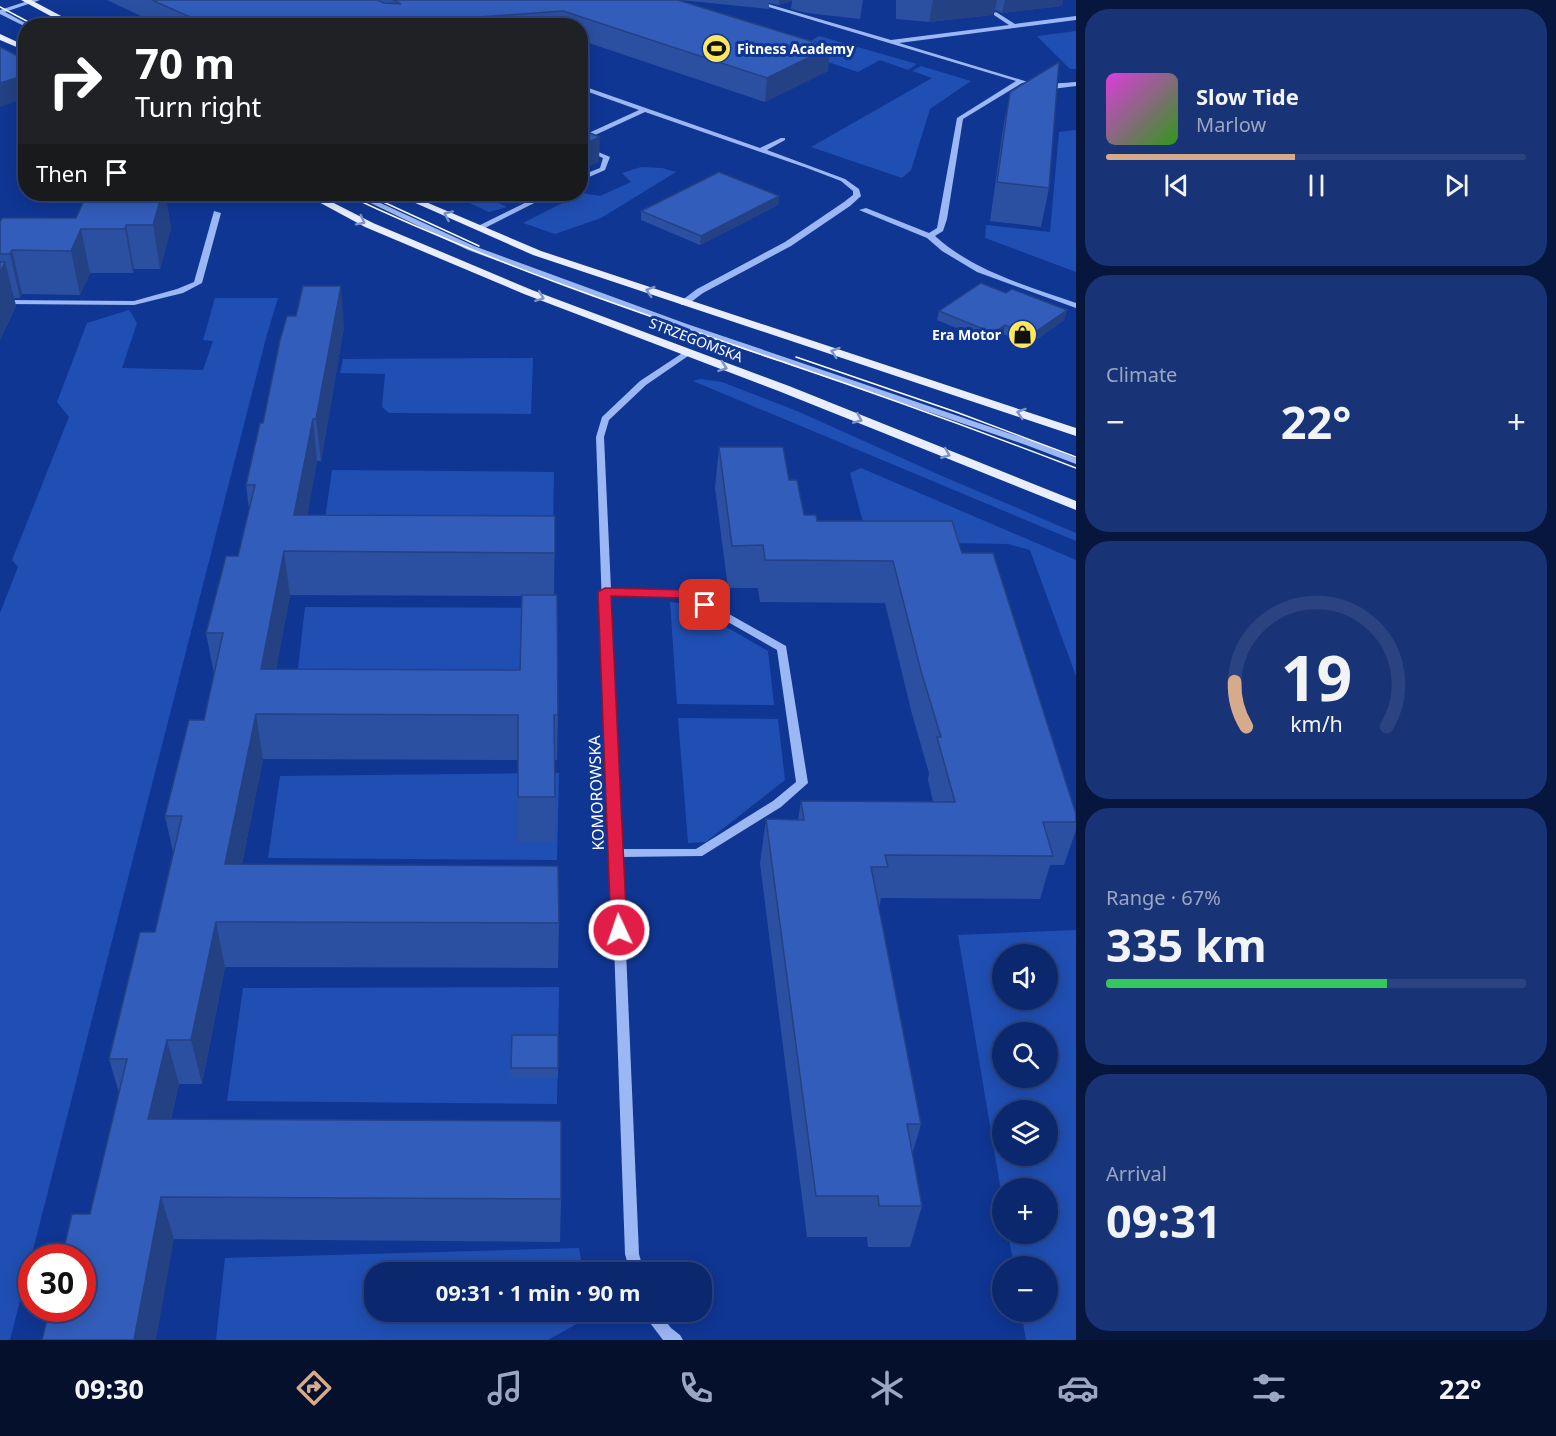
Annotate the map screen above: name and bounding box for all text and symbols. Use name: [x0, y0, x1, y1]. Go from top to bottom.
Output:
sports icon: Fitness Academy: [700, 33, 732, 65]
text: 70 m: [135, 34, 235, 91]
place label: Fitness Academy: [737, 39, 854, 58]
icon: right: [36, 42, 114, 120]
text: Slow Tide: [1196, 81, 1299, 111]
text: Turn right: [135, 88, 261, 125]
text: Marlow: [1196, 111, 1266, 138]
icon: arrive: [100, 156, 133, 189]
text: Then: [36, 158, 88, 188]
icon: previous: [1160, 169, 1193, 202]
icon: pause: [1300, 169, 1333, 202]
icon: next: [1440, 169, 1473, 202]
one-way arrow: [443, 211, 454, 223]
one-way arrow: [355, 213, 366, 225]
one-way arrow: [645, 286, 656, 299]
one-way arrow: [534, 290, 545, 302]
street label: STRZEGOMSKA: [647, 313, 746, 366]
shop icon: Era Motor: [1006, 319, 1038, 351]
place label: Era Motor: [932, 325, 1002, 344]
one-way arrow: [830, 347, 841, 360]
one-way arrow: [717, 359, 727, 372]
text: Climate: [1106, 361, 1177, 388]
text: 22°: [1281, 391, 1351, 452]
text: −: [1106, 399, 1125, 444]
text: +: [1507, 399, 1526, 444]
one-way arrow: [1016, 408, 1026, 420]
one-way arrow: [851, 412, 862, 424]
one-way arrow: [940, 447, 951, 459]
pin: [679, 579, 730, 630]
icon: arrive: [688, 588, 721, 621]
text: 19: [1280, 634, 1352, 719]
text: km/h: [1290, 709, 1342, 738]
street label: KOMOROWSKA: [583, 734, 609, 851]
text: Range · 67%: [1106, 884, 1221, 911]
position arrow: [587, 898, 651, 962]
text: 335 km: [1106, 914, 1267, 975]
map controls: [992, 944, 1058, 1322]
button: sound: [992, 944, 1058, 1010]
button: search: [992, 1022, 1058, 1088]
button: layers: [992, 1100, 1058, 1166]
text: Arrival: [1106, 1160, 1167, 1187]
button: +: [992, 1178, 1058, 1244]
text: 09:31: [1106, 1190, 1222, 1251]
speed limit sign: 30: [18, 1244, 96, 1322]
button: −: [992, 1256, 1058, 1322]
text: 09:31 · 1 min · 90 m: [436, 1277, 640, 1307]
icon: directions: [293, 1367, 335, 1409]
icon: music: [484, 1367, 526, 1409]
icon: phone: [675, 1367, 717, 1409]
icon: climate: [866, 1367, 908, 1409]
icon: car: [1057, 1367, 1099, 1409]
icon: filters: [1248, 1367, 1290, 1409]
text: 09:30: [75, 1370, 144, 1407]
text: 22°: [1439, 1370, 1481, 1407]

